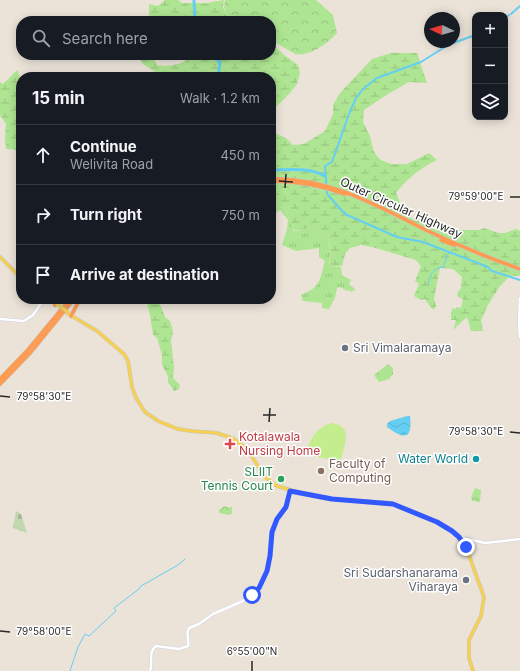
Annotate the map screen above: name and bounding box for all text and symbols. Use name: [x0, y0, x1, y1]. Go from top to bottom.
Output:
north arrow: [424, 12, 460, 48]
map controls: [472, 12, 508, 120]
button: +: [472, 12, 508, 48]
search box: [16, 16, 276, 60]
icon: search: [30, 27, 52, 49]
text: Search here: [62, 29, 148, 48]
button: −: [472, 48, 508, 84]
button: layers: [472, 84, 508, 120]
text: 15 min: [32, 88, 85, 108]
text: Walk · 1.2 km: [180, 90, 260, 106]
text: Continue: [70, 137, 137, 156]
icon: ahead: [32, 144, 54, 166]
text: 450 m: [220, 147, 260, 163]
text: Welivita Road: [70, 156, 153, 172]
street label: Outer Circular Highway: [338, 174, 465, 241]
text: 79°59'00"E: [449, 190, 503, 202]
icon: right: [32, 204, 54, 226]
text: Turn right: [70, 205, 142, 224]
text: 750 m: [222, 207, 260, 223]
icon: arrive: [32, 264, 54, 286]
text: Arrive at destination: [70, 265, 219, 284]
place label: Sri Vimalaramaya: [353, 340, 452, 355]
marker: Sri Vimalaramaya: [340, 343, 350, 353]
text: 79°58'30"E: [17, 390, 71, 402]
text: 79°58'30"E: [449, 425, 503, 437]
place label: Kotalawala Nursing Home: [239, 429, 320, 458]
marker: Kotalawala Nursing Home: [224, 438, 236, 450]
place label: Water World: [398, 451, 468, 466]
marker: Water World: [471, 454, 481, 464]
place label: Faculty of Computing: [329, 456, 391, 485]
place label: SLIIT Tennis Court: [201, 464, 273, 493]
marker: Faculty of Computing: [316, 466, 326, 476]
marker: SLIIT Tennis Court: [276, 474, 286, 484]
route end: [457, 538, 475, 556]
place label: Sri Sudarshanarama Viharaya: [343, 565, 458, 594]
marker: Sri Sudarshanarama Viharaya: [461, 575, 471, 585]
route start: [243, 586, 261, 604]
text: 79°58'00"E: [17, 625, 71, 637]
text: 6°55'00"N: [227, 645, 277, 657]

